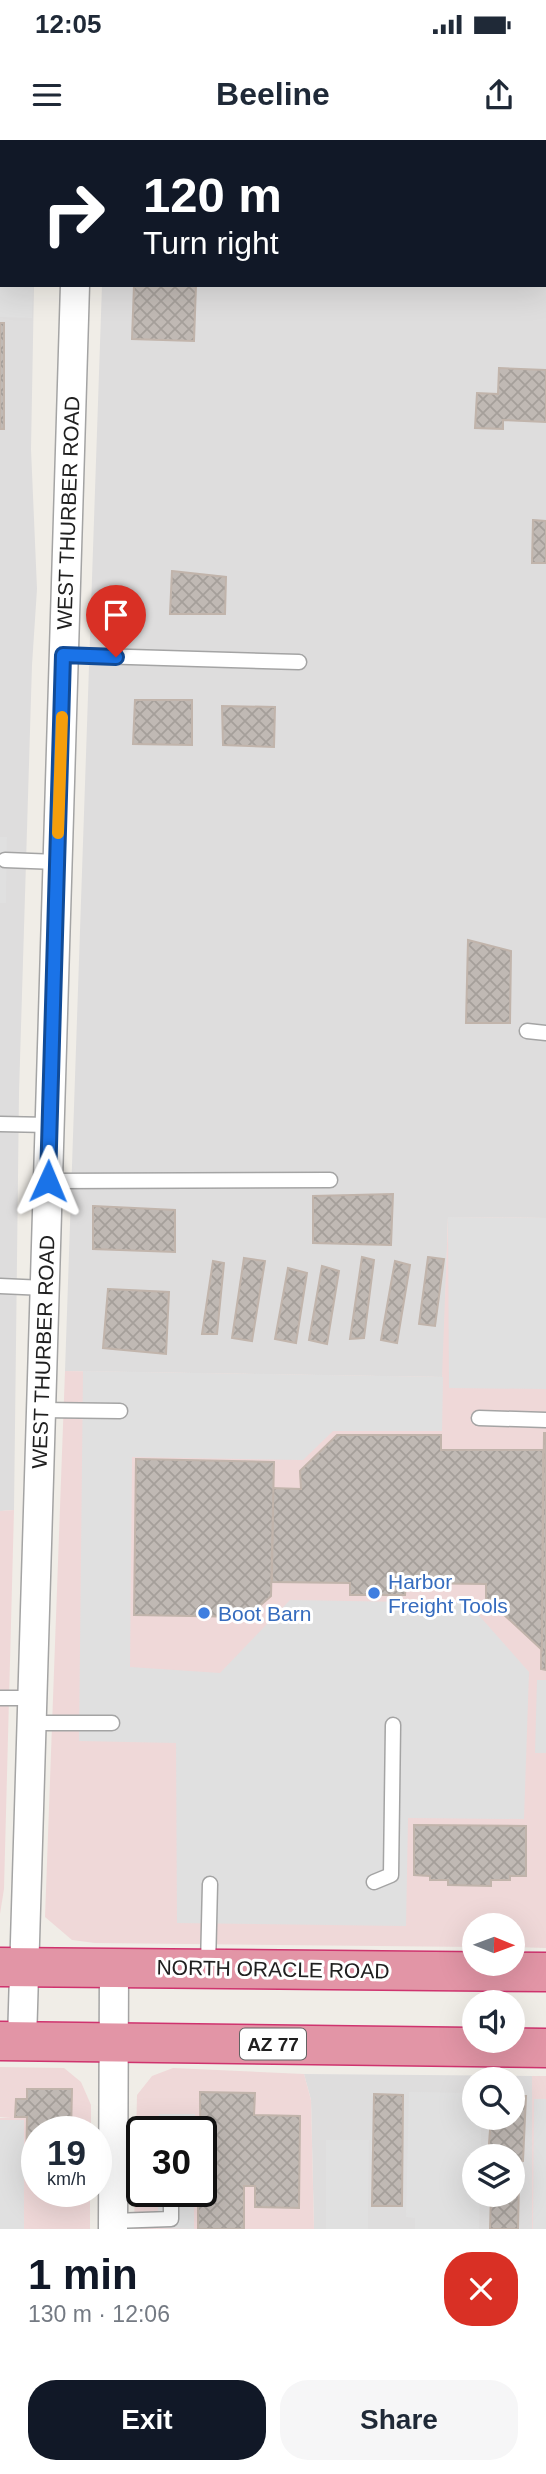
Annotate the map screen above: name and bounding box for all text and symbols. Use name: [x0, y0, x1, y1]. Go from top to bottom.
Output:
text: 12:05: [35, 9, 102, 39]
icon: menu: [28, 76, 66, 114]
text: Beeline: [216, 76, 330, 112]
icon: share: [480, 76, 518, 114]
icon: right: [28, 168, 119, 259]
text: 120 m: [143, 168, 282, 222]
text: Turn right: [143, 225, 279, 261]
street label: WEST THURBER ROAD: [52, 396, 84, 630]
pin: [86, 585, 146, 657]
icon: arrive: [97, 596, 135, 634]
position arrow: [11, 1144, 85, 1218]
street label: WEST THURBER ROAD: [27, 1235, 59, 1469]
place label: Harbor Freight Tools: [388, 1570, 508, 1617]
marker: Harbor Freight Tools: [366, 1585, 382, 1601]
place label: Boot Barn: [218, 1602, 311, 1625]
marker: Boot Barn: [196, 1605, 212, 1621]
north arrow: [462, 1913, 525, 1976]
map controls: [462, 1913, 525, 2207]
street label: NORTH ORACLE ROAD: [156, 1955, 390, 1983]
button: sound: [462, 1990, 525, 2053]
road number: AZ 77: [240, 2028, 306, 2060]
button: search: [462, 2067, 525, 2130]
speed limit sign: 30: [126, 2116, 217, 2207]
text: 19: [47, 2133, 86, 2172]
button: layers: [462, 2144, 525, 2207]
text: km/h: [47, 2169, 86, 2189]
text: 1 min: [28, 2251, 138, 2298]
button: close: [444, 2252, 518, 2326]
text: 130 m · 12:06: [28, 2301, 170, 2327]
button: Exit: [28, 2380, 266, 2460]
button: Share: [280, 2380, 518, 2460]

